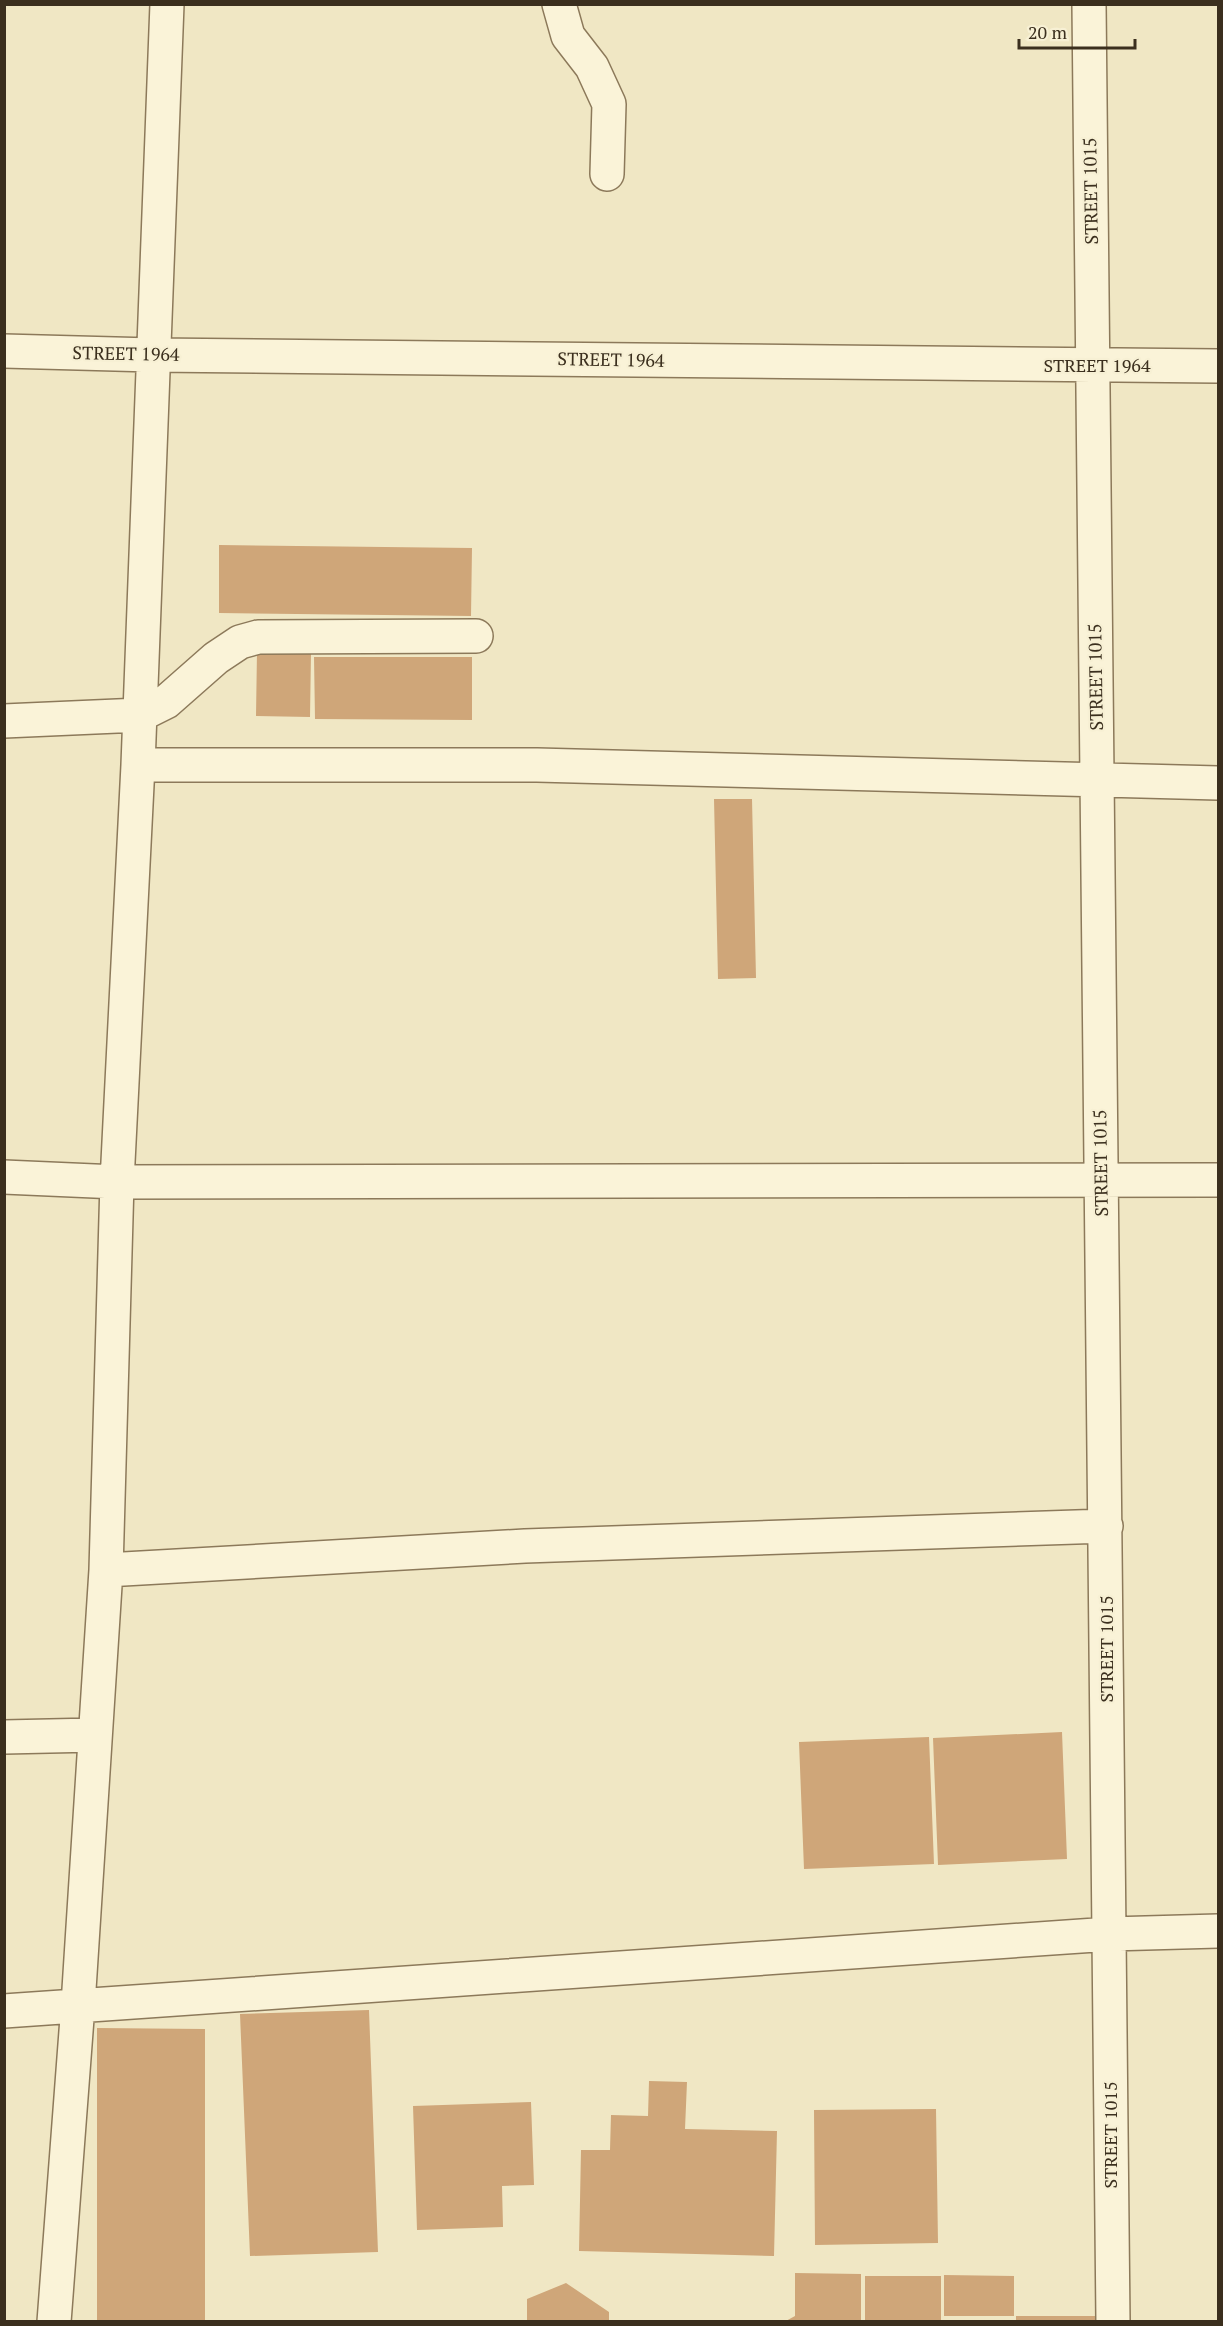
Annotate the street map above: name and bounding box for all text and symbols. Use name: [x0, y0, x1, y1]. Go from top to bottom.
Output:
scale bar: [1019, 12, 1134, 50]
text: 20 m: [1028, 20, 1068, 44]
street label: STREET 1015: [1077, 137, 1103, 245]
street label: STREET 1964: [72, 340, 180, 366]
street label: STREET 1964: [557, 346, 665, 372]
street label: STREET 1964: [1043, 353, 1151, 377]
street label: STREET 1015: [1082, 623, 1108, 731]
street label: STREET 1015: [1087, 1109, 1113, 1217]
street label: STREET 1015: [1094, 1595, 1118, 1703]
street label: STREET 1015: [1098, 2081, 1122, 2189]

